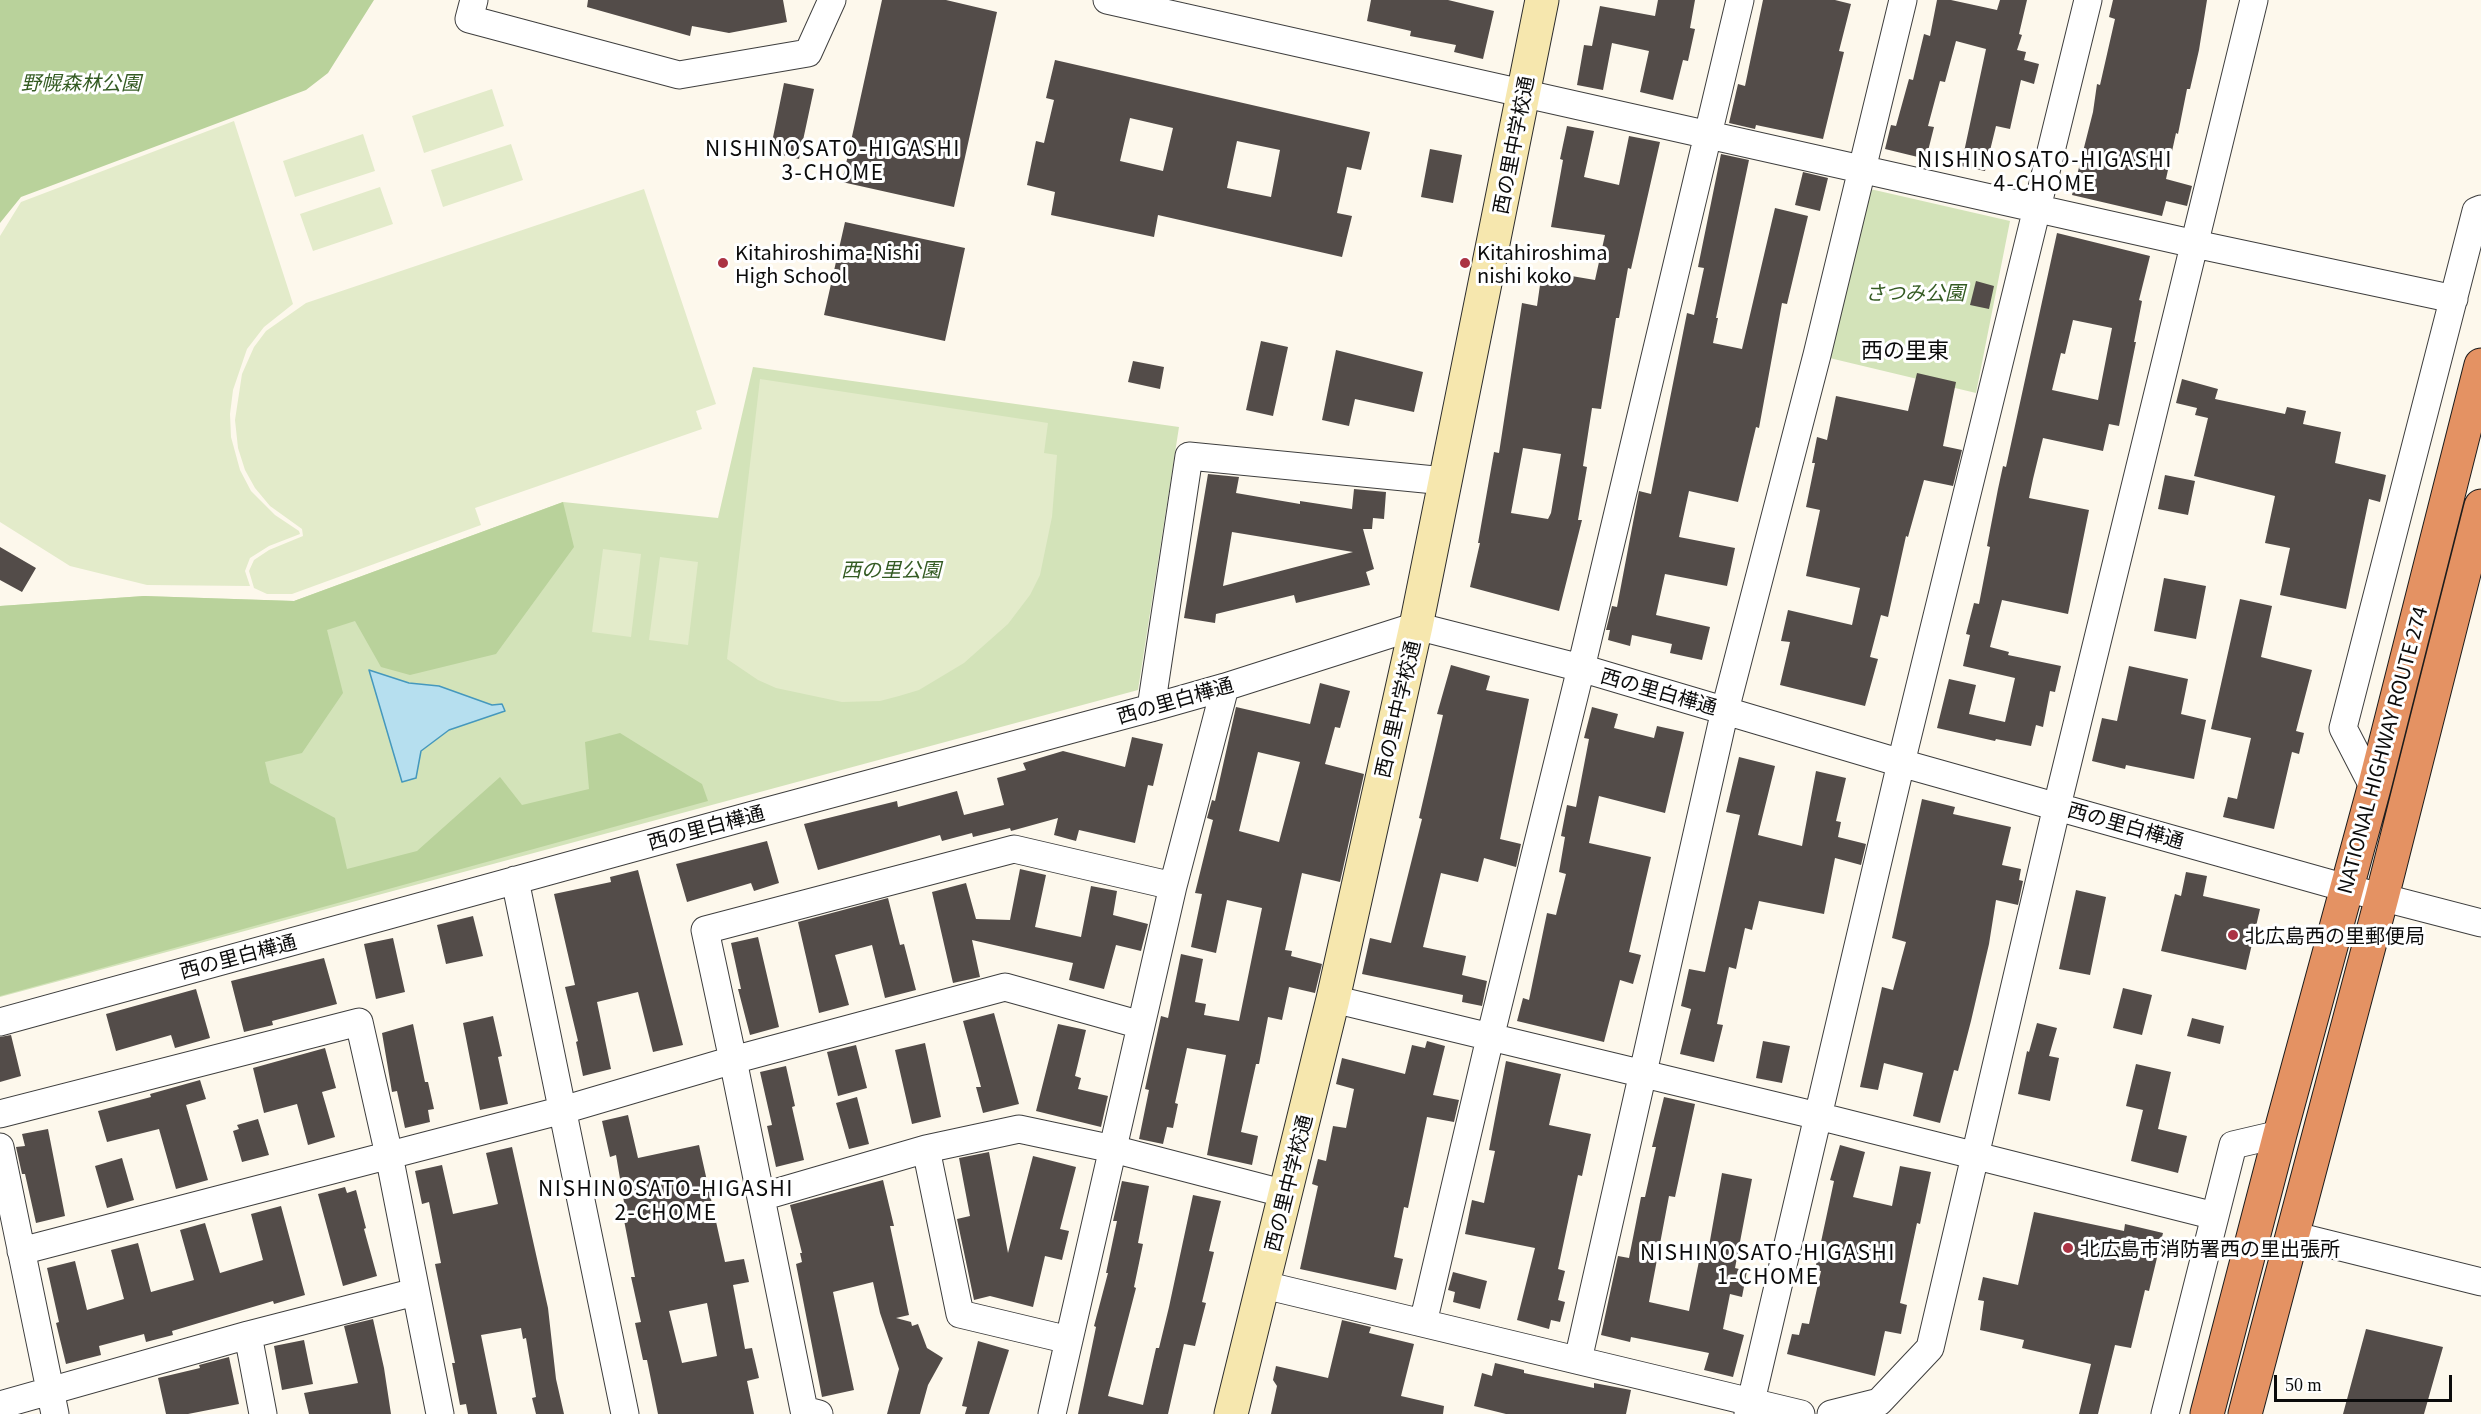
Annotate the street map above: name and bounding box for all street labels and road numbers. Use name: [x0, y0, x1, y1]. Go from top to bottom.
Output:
street label: 西の里中学校通: [1488, 74, 1538, 216]
street label: NATIONAL HIGHWAY ROUTE 274: [2332, 604, 2432, 896]
street label: 西の里中学校通: [1370, 638, 1424, 780]
street label: 西の里白樺通: [1598, 663, 1720, 719]
street label: 西の里白樺通: [1114, 672, 1236, 728]
street label: 西の里白樺通: [2065, 797, 2187, 853]
street label: 西の里白樺通: [645, 800, 767, 854]
street label: 西の里白樺通: [177, 929, 299, 983]
street label: 西の里中学校通: [1259, 1112, 1317, 1254]

